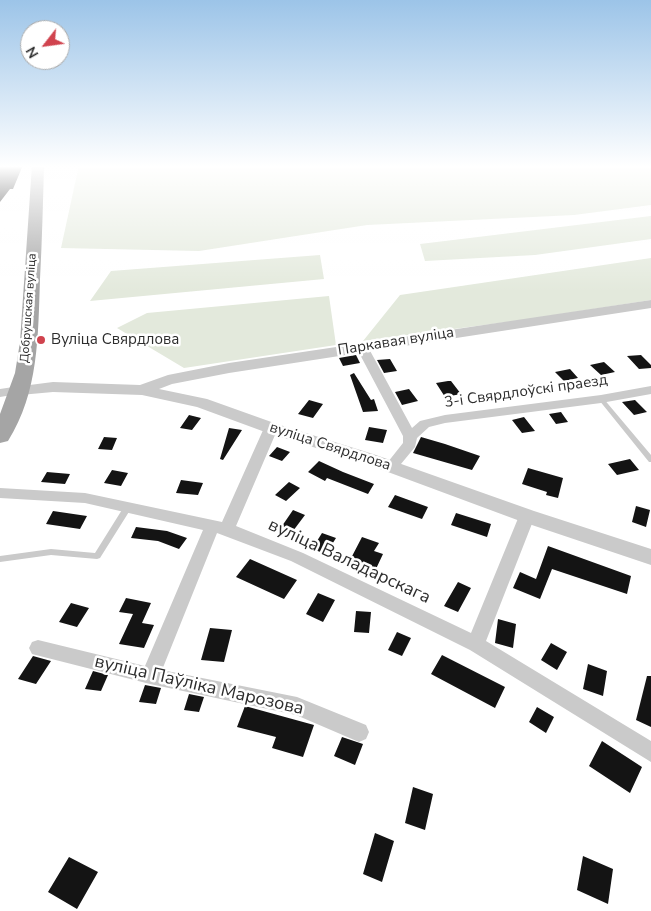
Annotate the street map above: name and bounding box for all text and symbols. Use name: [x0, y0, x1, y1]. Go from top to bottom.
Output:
north arrow: [20, 20, 70, 70]
text: N: [22, 43, 43, 62]
street label: Добрушская вуліца: [18, 253, 40, 363]
street label: Паркавая вуліца: [337, 324, 455, 360]
place label: Вуліца Свярдлова: [51, 331, 179, 349]
marker: Вуліца Свярдлова: [35, 334, 47, 346]
street label: 3-і Свярдлоўскі праезд: [443, 372, 609, 412]
street label: вуліца Свярдлова: [267, 419, 393, 475]
street label: вуліца Валадарскага: [264, 515, 434, 609]
street label: вуліца Паўліка Марозова: [92, 651, 306, 721]

